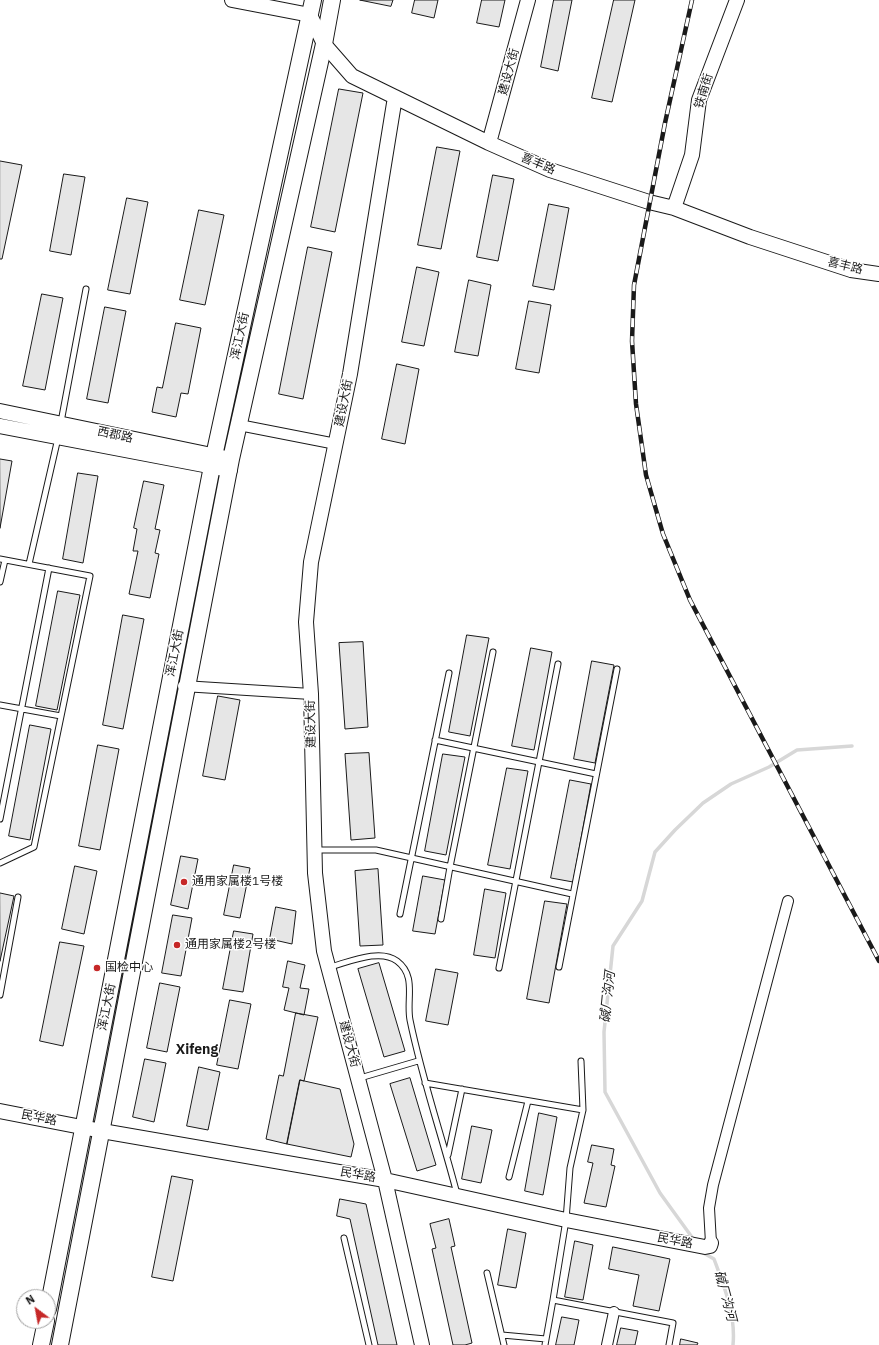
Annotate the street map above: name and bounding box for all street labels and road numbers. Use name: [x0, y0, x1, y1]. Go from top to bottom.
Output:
street label: 建设大街: [496, 47, 522, 97]
street label: 铁南街: [692, 72, 716, 110]
street label: 喜丰路: [519, 150, 557, 178]
street label: 喜丰路: [826, 255, 864, 277]
street label: 浑江大街: [228, 311, 252, 361]
street label: 建设大街: [332, 378, 356, 428]
street label: 西郡路: [96, 424, 134, 446]
street label: 浑江大街: [163, 628, 187, 678]
street label: 建设大街: [303, 700, 319, 748]
street label: 浑江大街: [95, 982, 119, 1032]
street label: 建设大街: [336, 1019, 362, 1069]
street label: 民华路: [20, 1107, 58, 1129]
street label: 民华路: [339, 1165, 377, 1185]
street label: 民华路: [656, 1230, 694, 1252]

